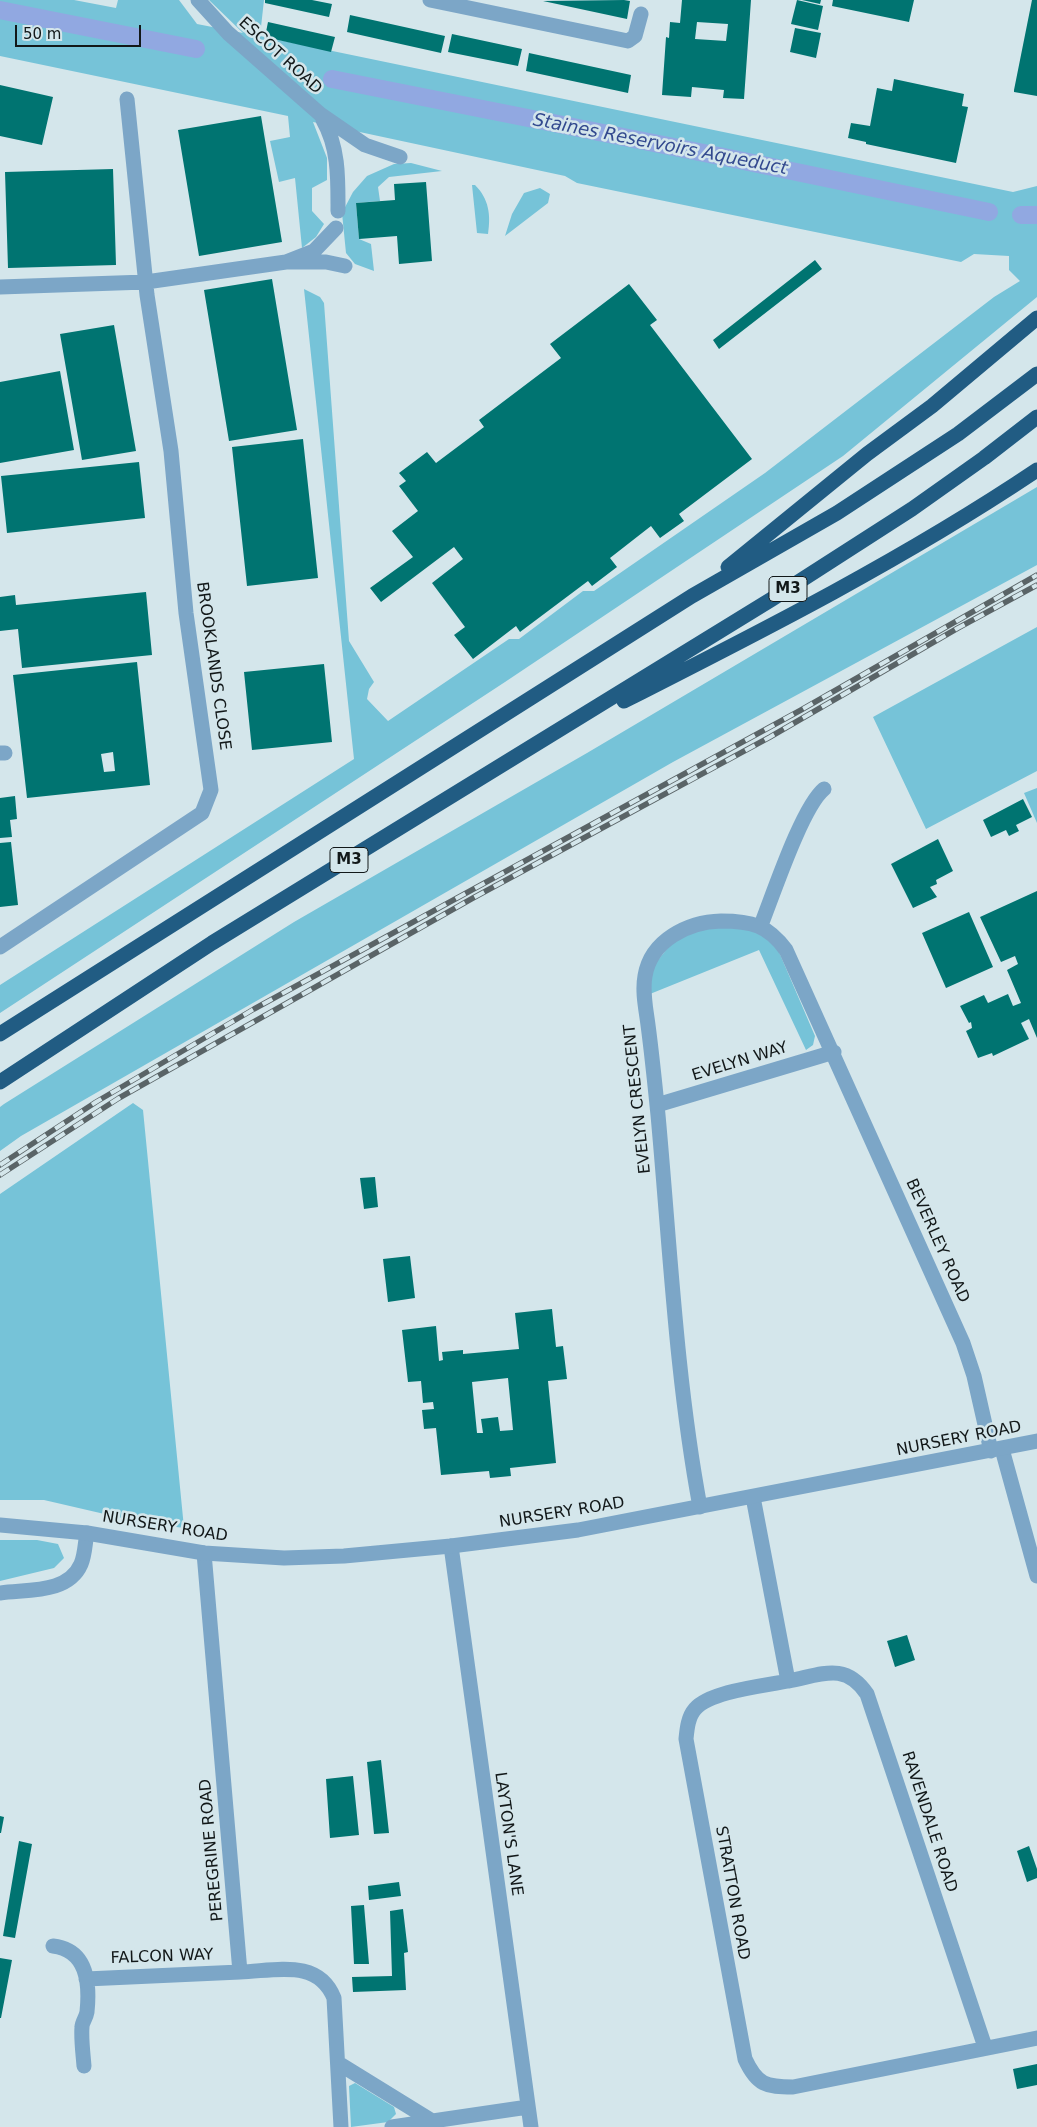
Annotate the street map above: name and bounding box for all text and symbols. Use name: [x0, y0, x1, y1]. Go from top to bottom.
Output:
street label: ESCOT ROAD: [234, 14, 326, 98]
scale bar: [18, 15, 144, 47]
text: 50 m: [23, 25, 61, 43]
water label: Staines Reservoirs Aqueduct: [531, 110, 789, 180]
road number: M3: [769, 576, 807, 602]
street label: BROOKLANDS CLOSE: [192, 581, 234, 751]
road number: M3: [330, 848, 368, 872]
street label: EVELYN CRESCENT: [621, 1023, 655, 1175]
street label: EVELYN WAY: [690, 1038, 790, 1086]
street label: BEVERLEY ROAD: [901, 1176, 973, 1306]
street label: NURSERY ROAD: [895, 1417, 1023, 1461]
street label: NURSERY ROAD: [498, 1494, 626, 1532]
street label: NURSERY ROAD: [101, 1508, 229, 1546]
street label: RAVENDALE ROAD: [897, 1749, 961, 1895]
street label: LAYTON'S LANE: [490, 1771, 526, 1897]
street label: PEREGRINE ROAD: [196, 1778, 228, 1922]
street label: STRATTON ROAD: [711, 1825, 753, 1961]
street label: FALCON WAY: [110, 1946, 214, 1968]

